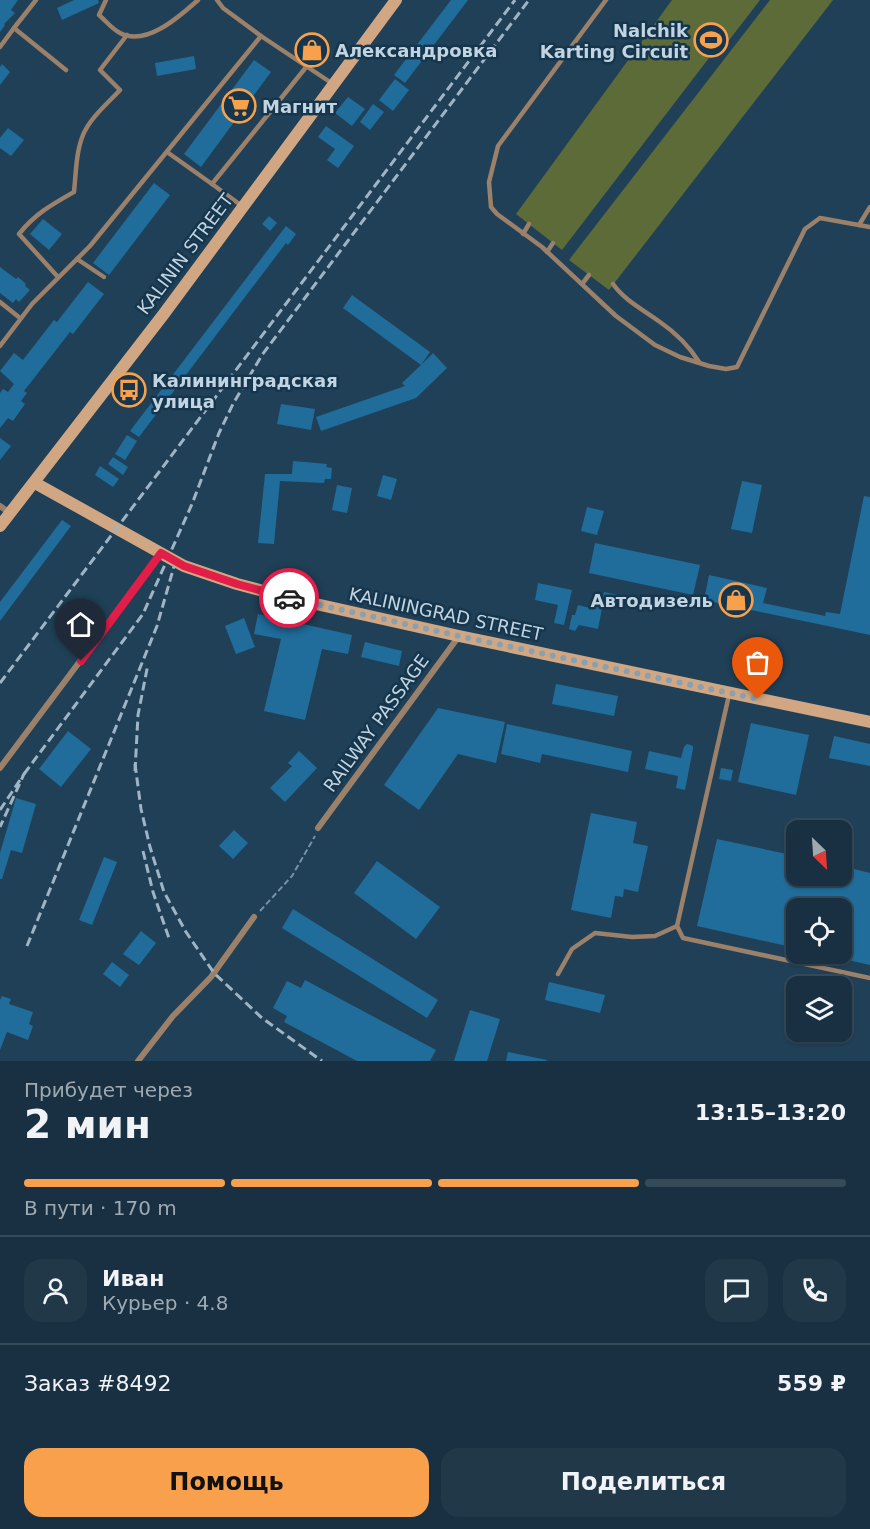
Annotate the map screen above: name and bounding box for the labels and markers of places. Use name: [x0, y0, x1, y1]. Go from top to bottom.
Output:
place label: Nalchik Karting Circuit: [540, 20, 689, 62]
sports icon: Nalchik Karting Circuit: [693, 22, 729, 58]
shop icon: Александровка: [294, 32, 330, 68]
place label: Александровка: [335, 40, 497, 61]
supermarket icon: Магнит: [221, 88, 257, 124]
place label: Магнит: [262, 96, 338, 117]
place label: Калининградская улица: [152, 370, 338, 412]
bus stop icon: Калининградская улица: [111, 372, 147, 408]
shop icon: Автодизель: [718, 582, 754, 618]
place label: Автодизель: [590, 590, 713, 611]
pin: [55, 599, 106, 661]
pin: [732, 637, 783, 699]

